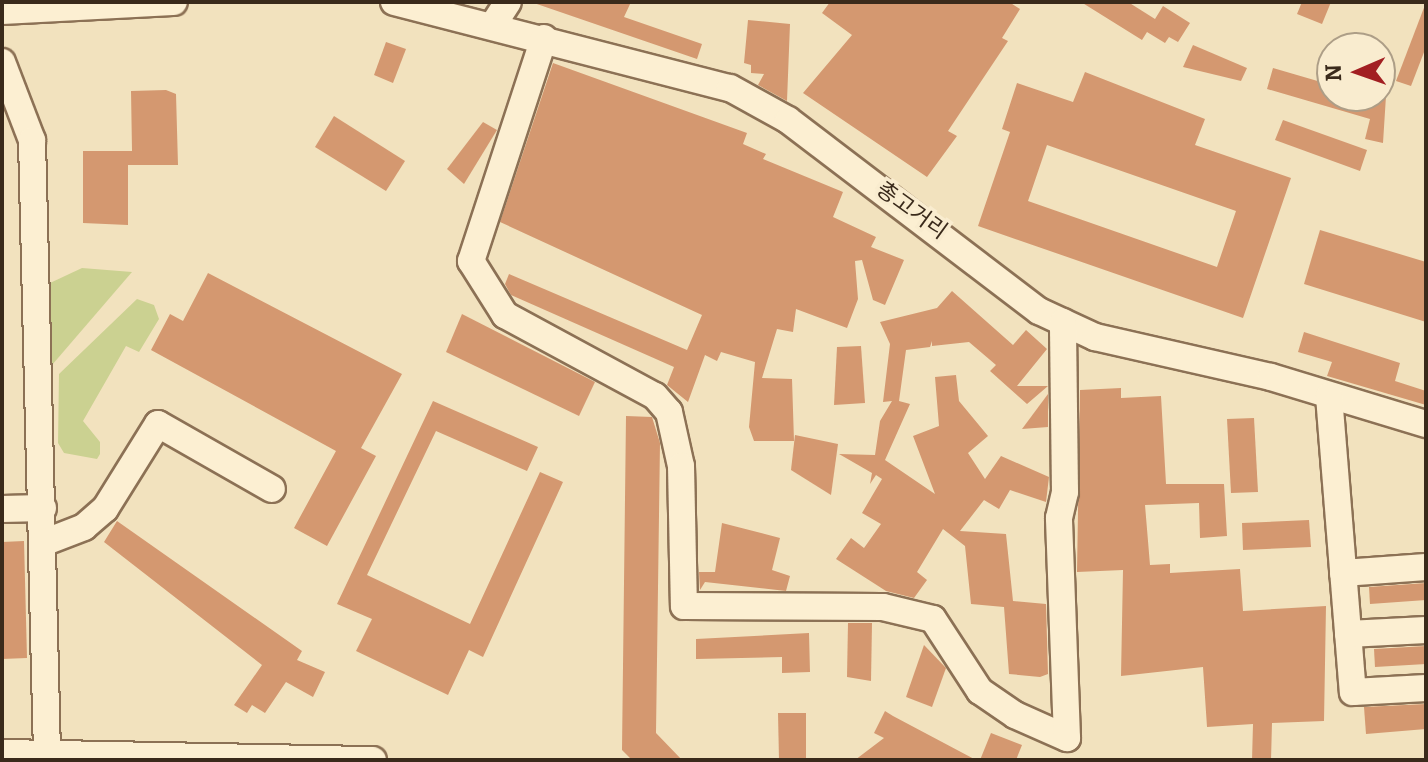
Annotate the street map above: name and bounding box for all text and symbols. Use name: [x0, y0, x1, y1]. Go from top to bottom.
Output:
north arrow: [1316, 32, 1396, 112]
text: N: [1320, 64, 1347, 82]
street label: 총고거리: [871, 176, 953, 244]

